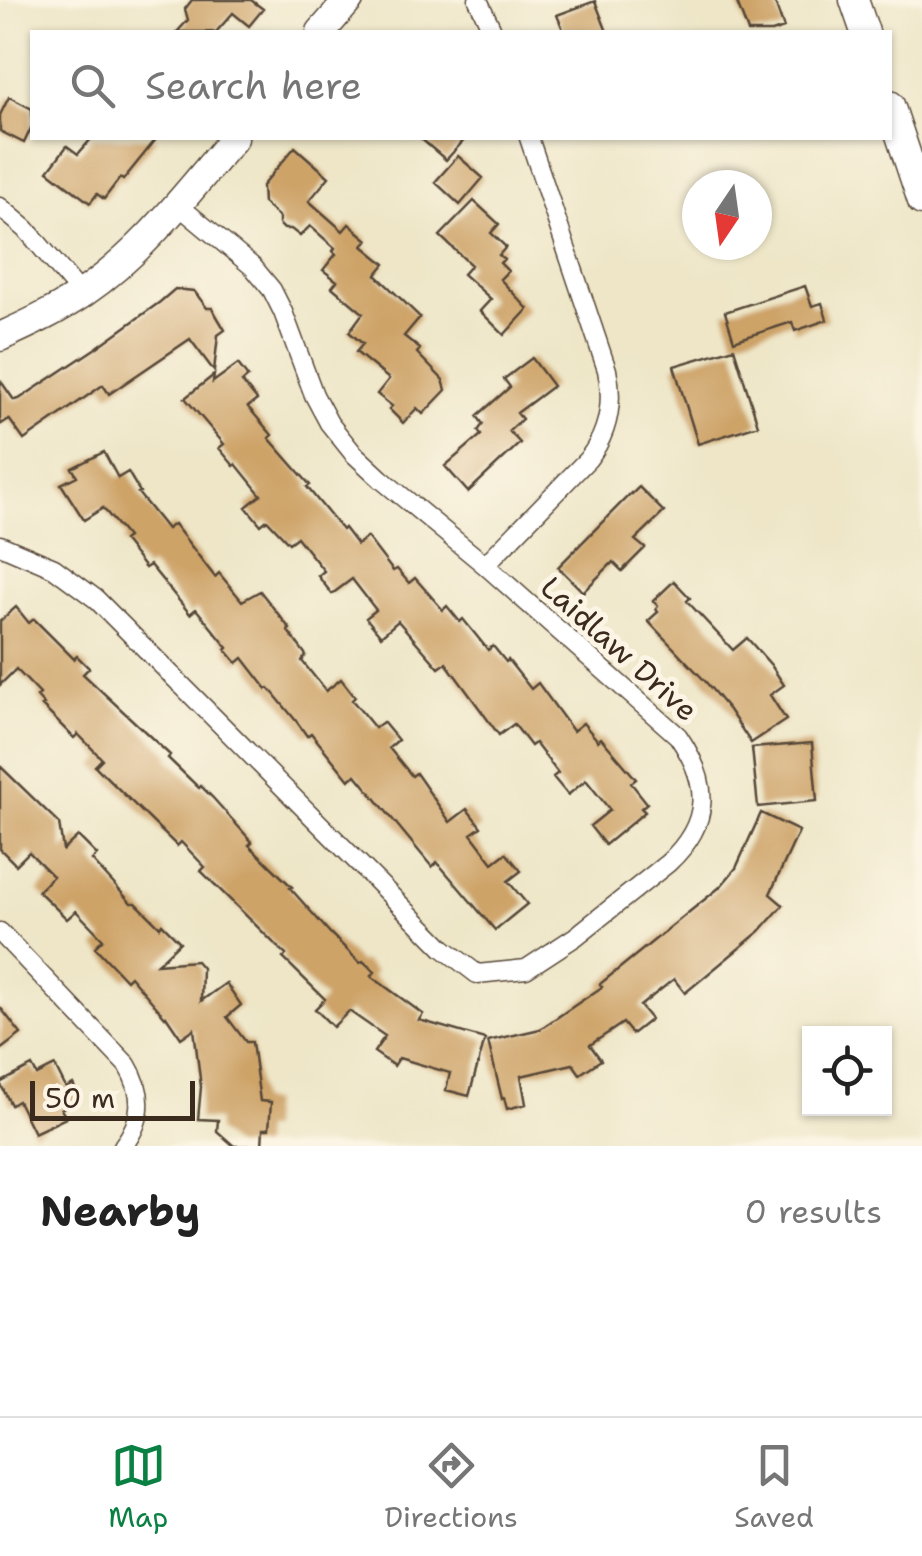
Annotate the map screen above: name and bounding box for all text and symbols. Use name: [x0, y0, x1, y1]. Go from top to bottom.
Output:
search box: [30, 30, 892, 140]
icon: search: [65, 58, 120, 113]
text: Search here: [145, 60, 362, 111]
north arrow: [682, 170, 772, 260]
street label: Laidlaw Drive: [532, 567, 707, 730]
map controls: [802, 1026, 892, 1116]
button: locate: [802, 1026, 892, 1116]
scale bar: [30, 1076, 195, 1120]
text: 50 m: [45, 1079, 115, 1117]
text: Nearby: [40, 1183, 200, 1239]
text: 0 results: [745, 1190, 882, 1233]
tab: Map: [108, 1438, 168, 1536]
tab: Directions: [385, 1438, 518, 1536]
tab: Saved: [734, 1438, 814, 1536]

